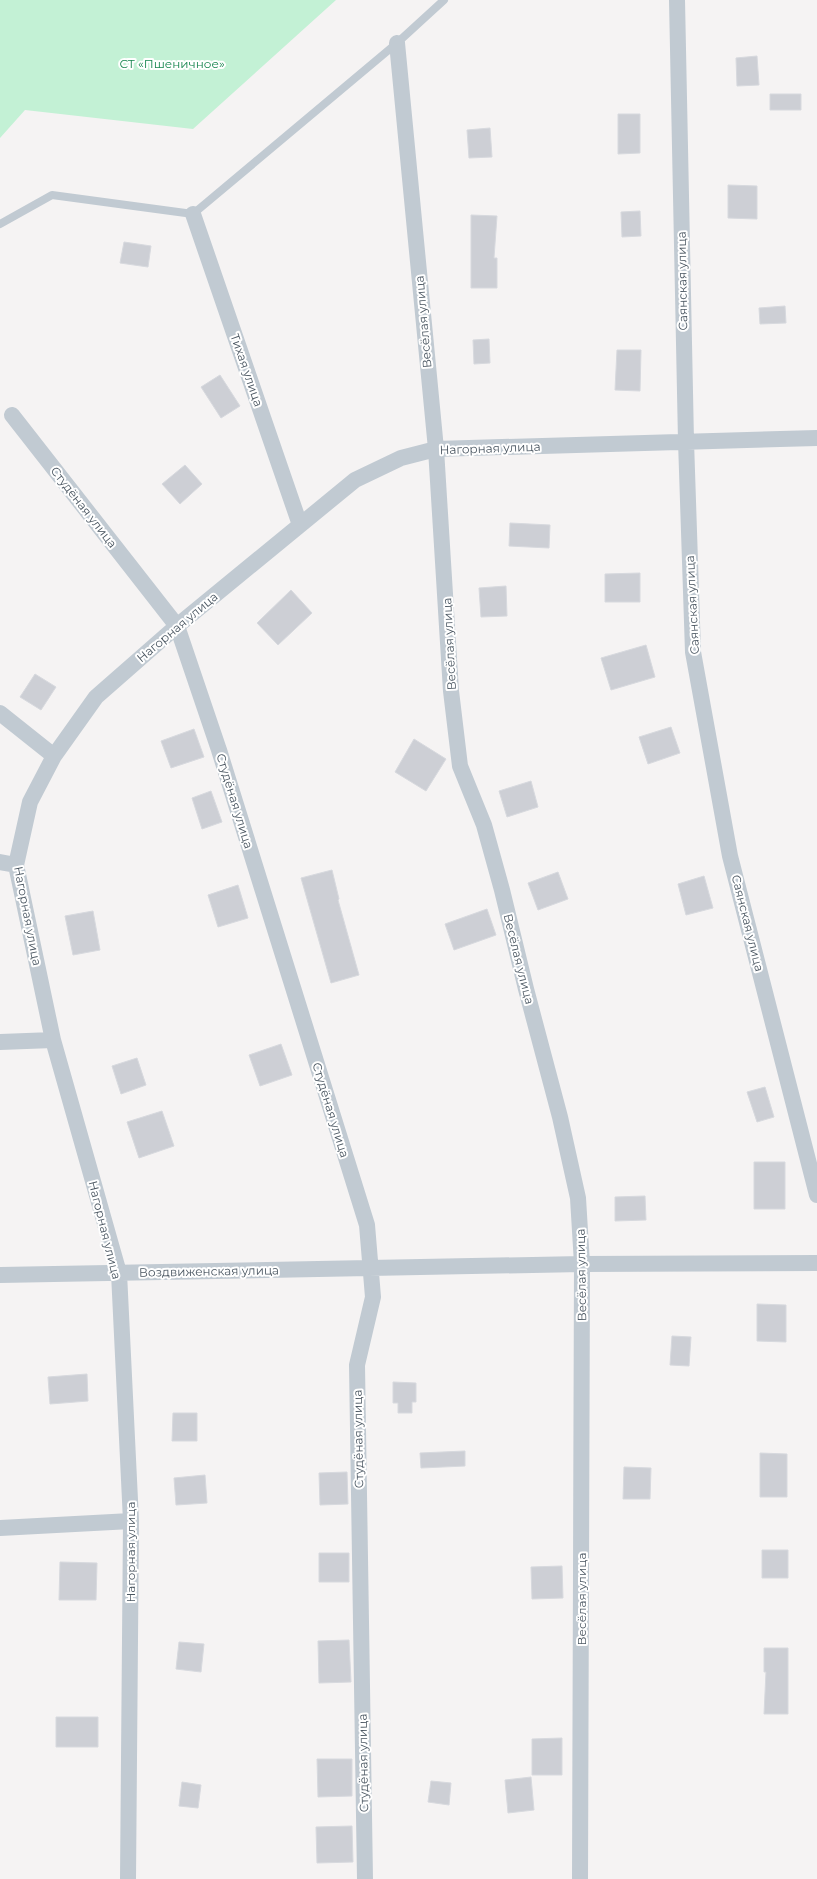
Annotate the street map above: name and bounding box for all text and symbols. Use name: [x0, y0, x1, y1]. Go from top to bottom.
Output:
park label: СТ «Пшеничное»: [119, 56, 225, 71]
street label: Саянская улица: [674, 231, 690, 331]
street label: Весёлая улица: [411, 275, 435, 369]
street label: Тихая улица: [228, 332, 266, 408]
street label: Нагорная улица: [439, 439, 541, 457]
street label: Студёная улица: [48, 463, 120, 551]
street label: Саянская улица: [682, 555, 702, 655]
street label: Нагорная улица: [133, 589, 221, 665]
street label: Весёлая улица: [439, 597, 459, 691]
street label: Студёная улица: [213, 752, 257, 850]
street label: Нагорная улица: [11, 865, 45, 967]
street label: Саянская улица: [729, 873, 767, 973]
street label: Весёлая улица: [500, 912, 538, 1006]
street label: Студёная улица: [309, 1061, 353, 1159]
street label: Нагорная улица: [85, 1179, 125, 1281]
street label: Весёлая улица: [573, 1228, 589, 1322]
street label: Воздвиженская улица: [139, 1262, 279, 1280]
street label: Студёная улица: [350, 1390, 366, 1488]
street label: Нагорная улица: [123, 1501, 138, 1603]
street label: Весёлая улица: [574, 1553, 589, 1645]
street label: Студёная улица: [355, 1714, 371, 1812]

